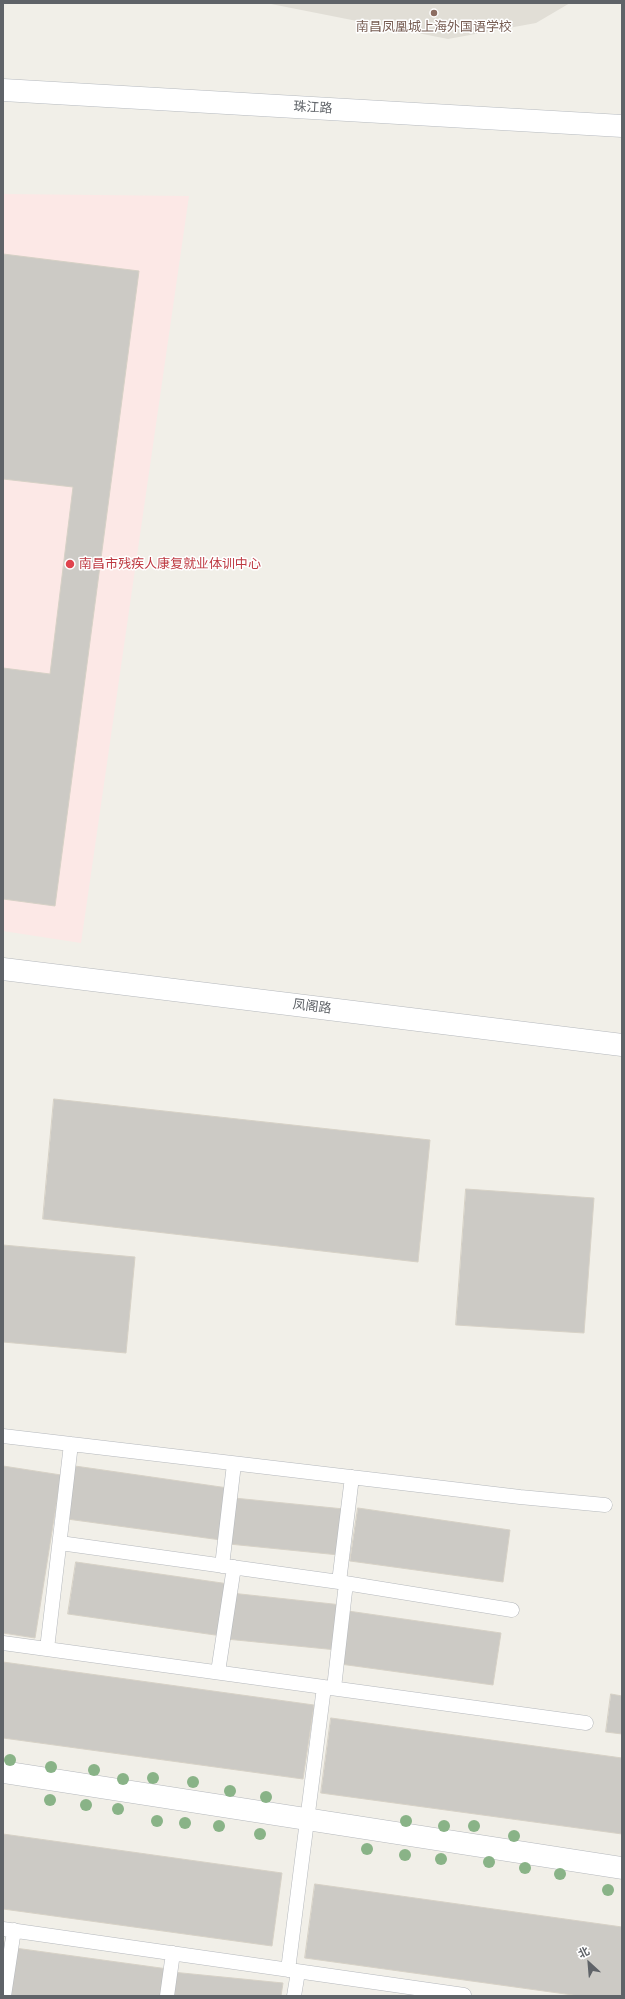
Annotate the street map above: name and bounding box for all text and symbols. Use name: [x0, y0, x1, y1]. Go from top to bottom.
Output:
marker: 南昌凤凰城上海外国语学校: [429, 8, 439, 18]
place label: 南昌凤凰城上海外国语学校: [356, 19, 512, 35]
street label: 珠江路: [293, 99, 333, 117]
place label: 南昌市残疾人康复就业体训中心: [79, 556, 261, 572]
marker: 南昌市残疾人康复就业体训中心: [64, 558, 76, 570]
street label: 凤阁路: [292, 997, 332, 1017]
north arrow: [569, 1943, 609, 1983]
text: 北: [576, 1944, 591, 1960]

